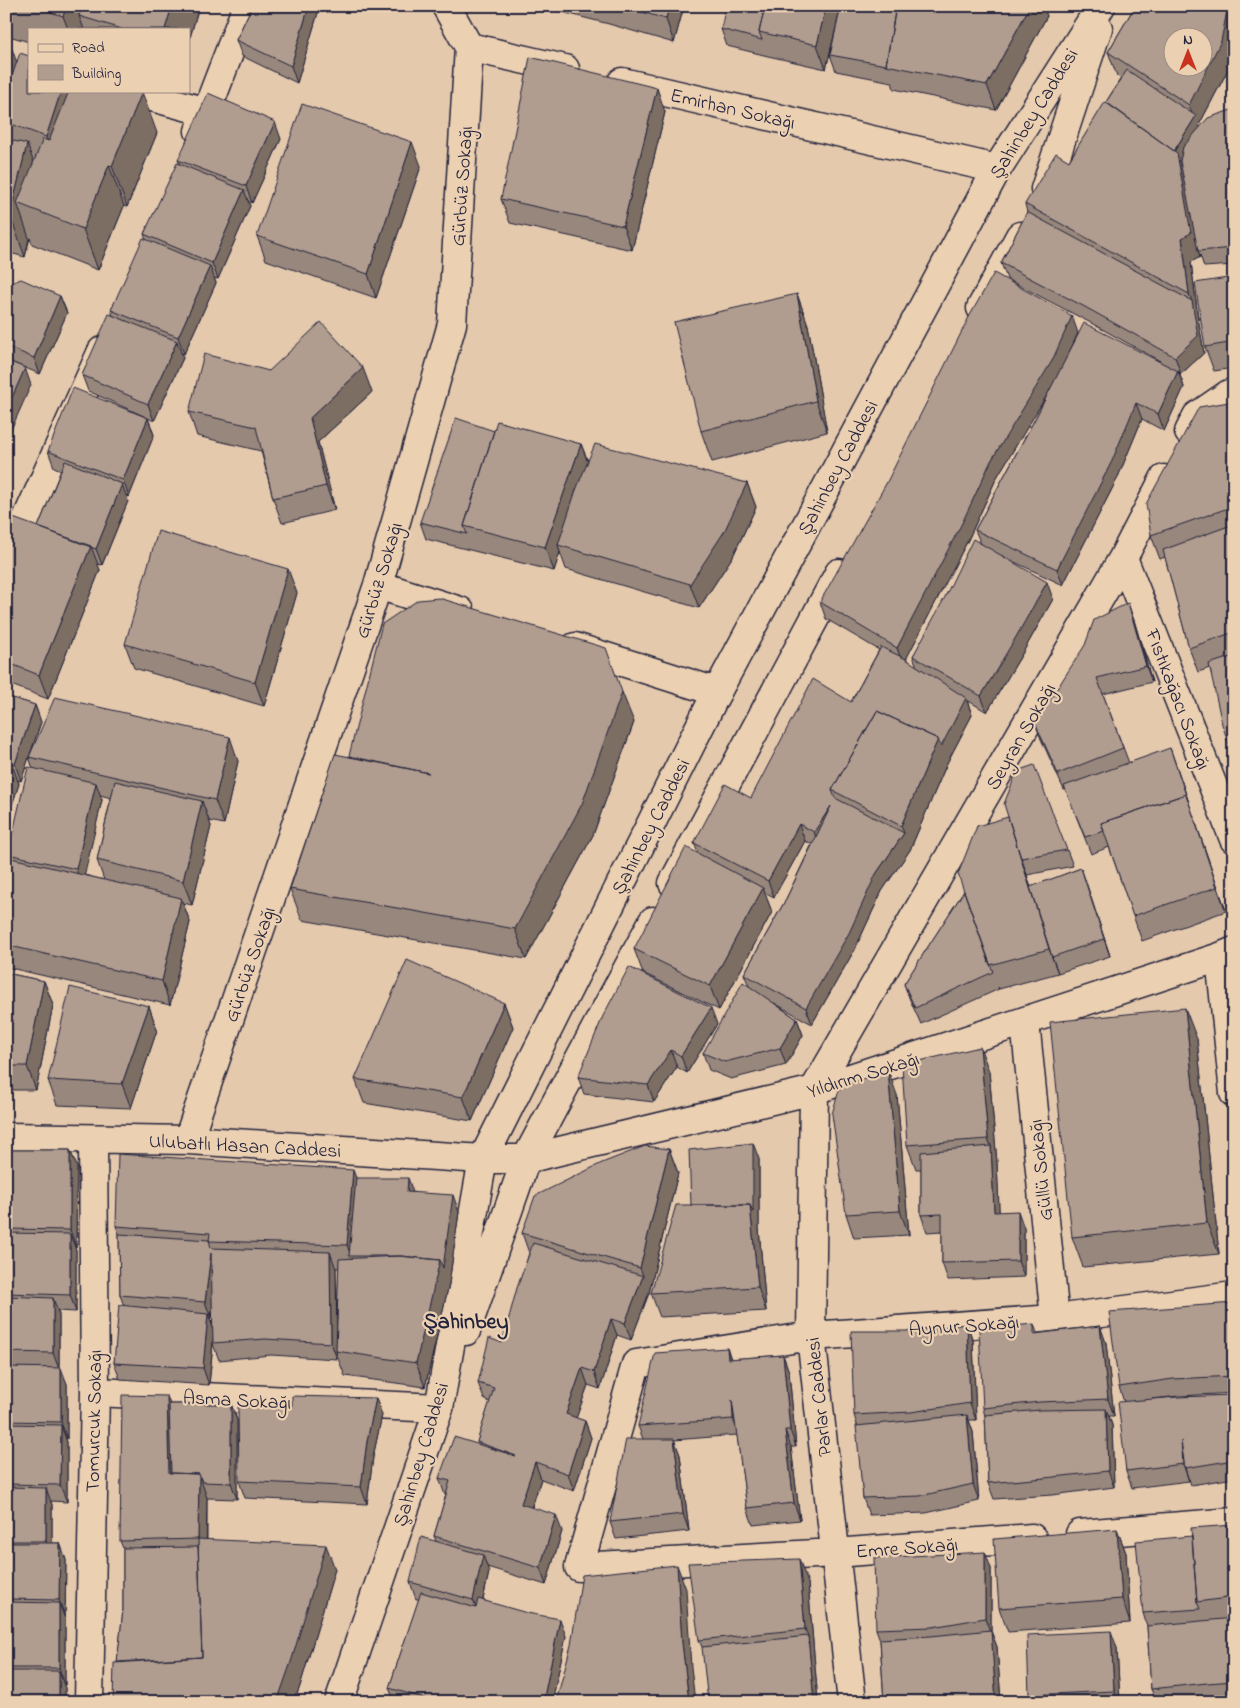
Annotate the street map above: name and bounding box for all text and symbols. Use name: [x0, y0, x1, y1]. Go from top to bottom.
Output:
legend: [28, 28, 190, 92]
north arrow: [1162, 28, 1212, 78]
text: N: [1183, 30, 1193, 51]
text: Road: [72, 37, 105, 59]
street label: Şahinbey Caddesi: [983, 43, 1087, 185]
text: Building: [71, 63, 121, 86]
street label: Emirhan Sokağı: [667, 82, 798, 140]
street label: Gürbüz Sokağı: [445, 125, 483, 247]
street label: Şahinbey Caddesi: [791, 395, 887, 541]
street label: Gürbüz Sokağı: [349, 519, 413, 643]
street label: Fıstıkağacı Sokağı: [1135, 624, 1217, 775]
street label: Seyran Sokağı: [980, 678, 1065, 797]
street label: Şahinbey Caddesi: [605, 754, 699, 900]
street label: Gürbüz Sokağı: [218, 903, 286, 1027]
street label: Yıldırım Sokağı: [804, 1046, 924, 1108]
street label: Güllü Sokağı: [1023, 1117, 1063, 1222]
street label: Ulubatlı Hasan Caddesi: [148, 1128, 342, 1167]
district label: Şahinbey: [424, 1307, 508, 1340]
street label: Aynur Sokağı: [908, 1309, 1020, 1347]
street label: Parlar Caddesi: [800, 1336, 841, 1458]
street label: Tomurcuk Sokağı: [80, 1349, 112, 1493]
street label: Şahinbey Caddesi: [387, 1379, 458, 1530]
street label: Asma Sokağı: [182, 1384, 292, 1420]
street label: Emre Sokağı: [855, 1531, 959, 1569]

